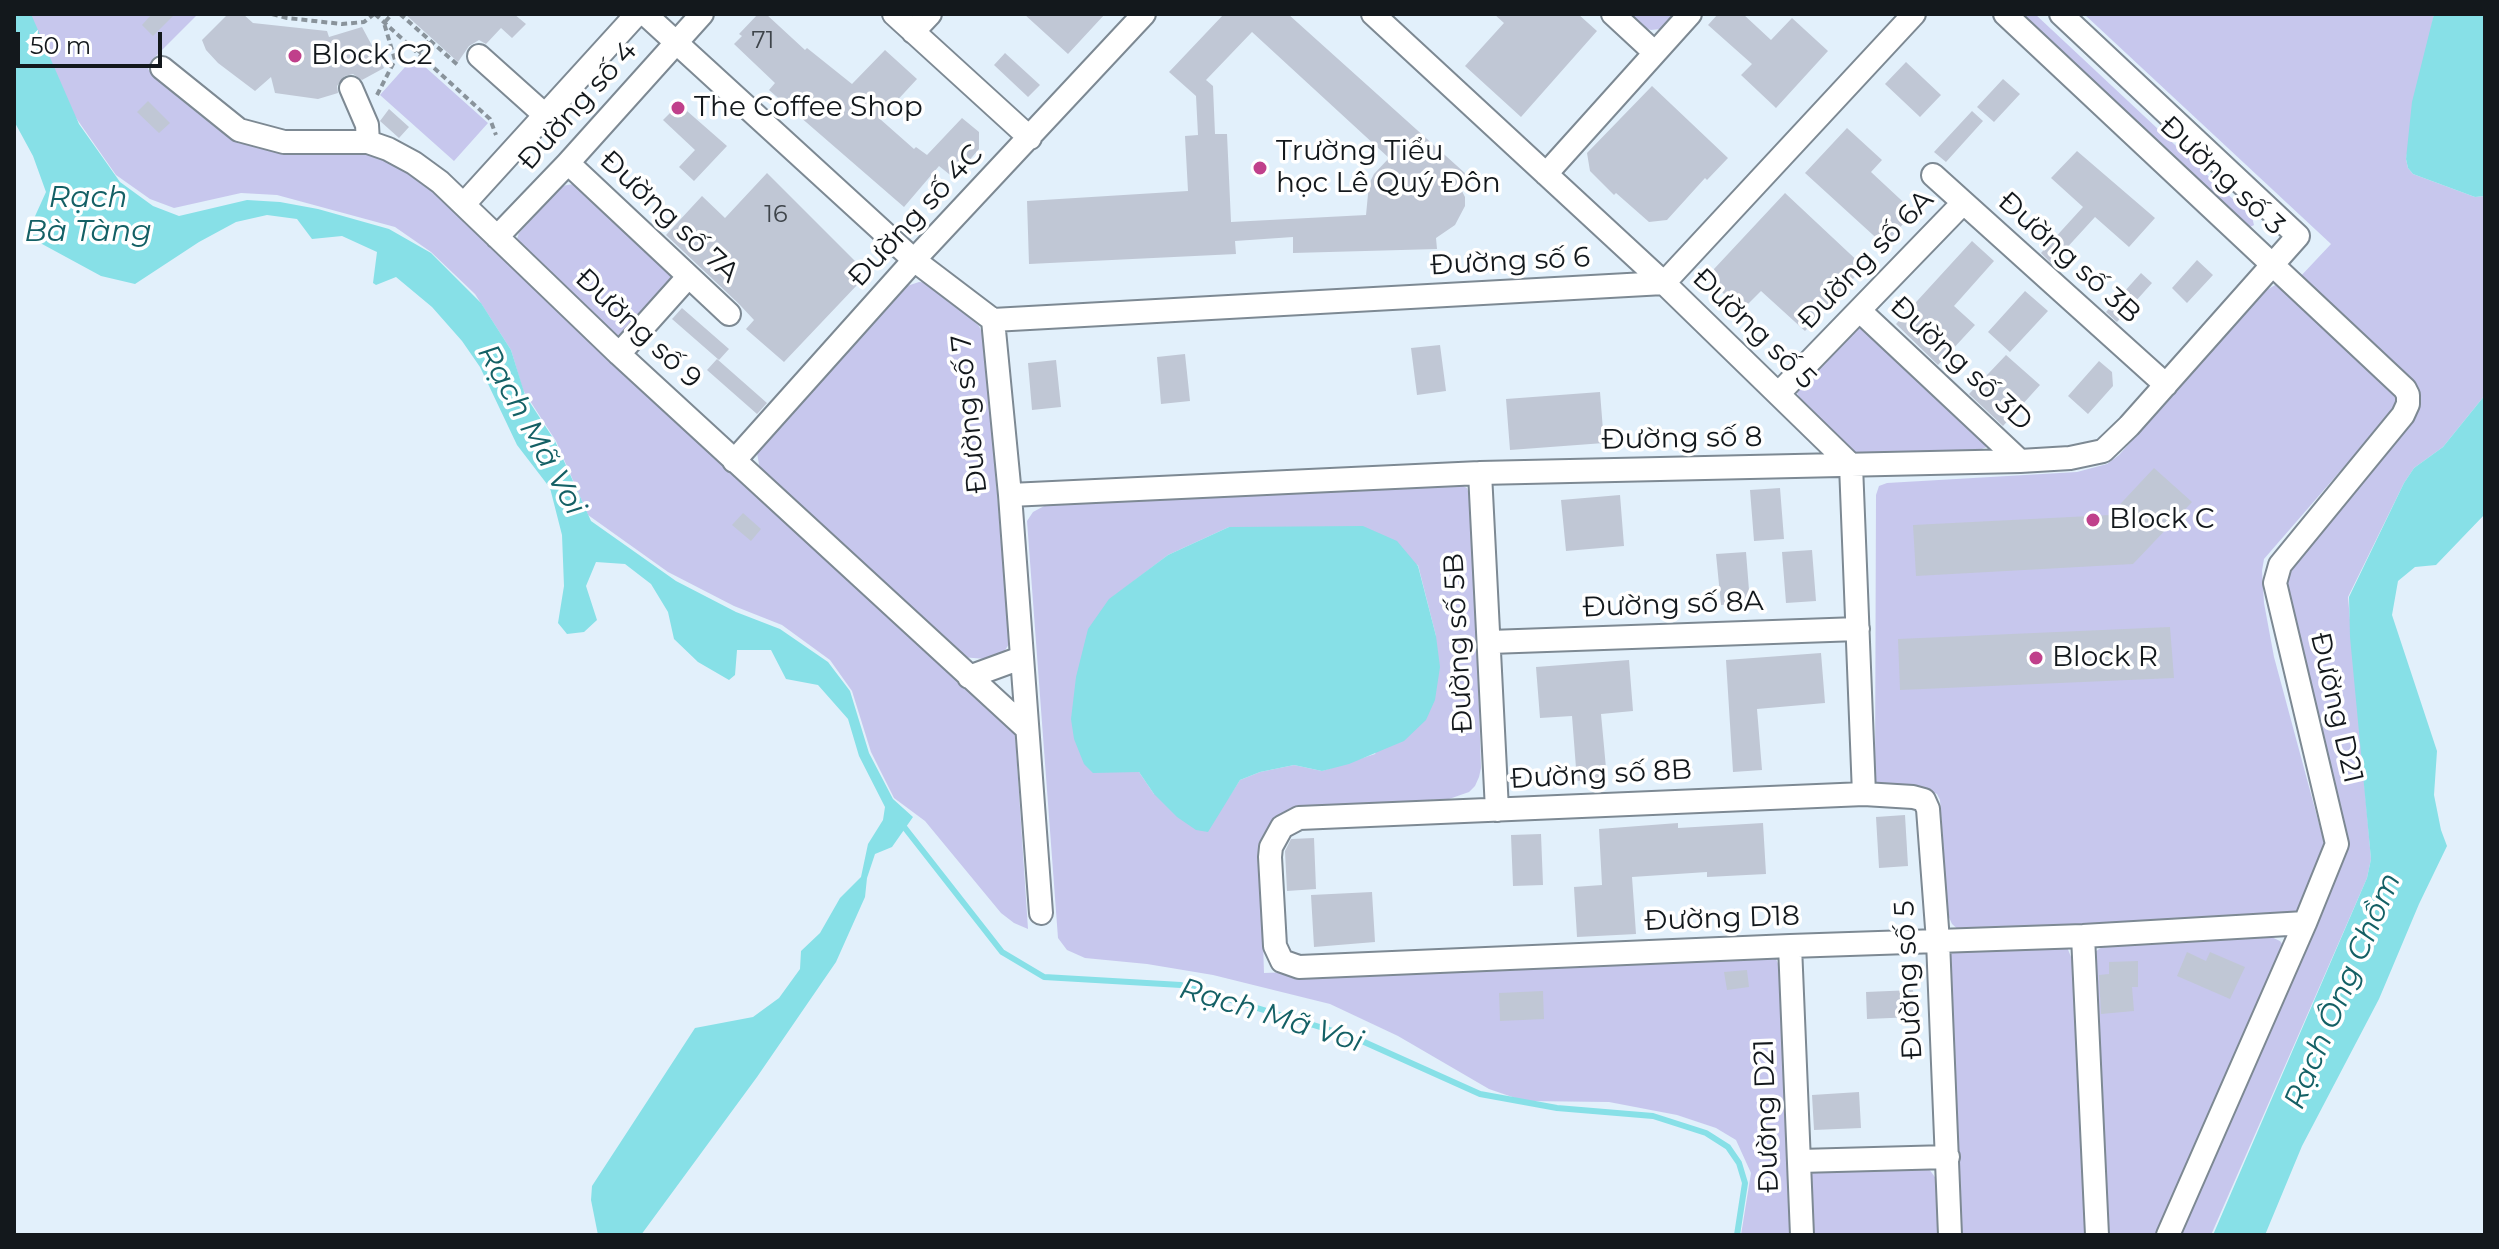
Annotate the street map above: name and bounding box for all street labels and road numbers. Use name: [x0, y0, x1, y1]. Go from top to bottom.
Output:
street label: Đường số 4: [511, 35, 645, 177]
street label: Đường số 3: [2152, 109, 2292, 243]
street label: Đường số 4C: [842, 138, 990, 294]
street label: Đường số 7A: [592, 144, 746, 290]
street label: Đường số 6A: [1791, 183, 1941, 337]
street label: Đường số 3B: [1991, 185, 2147, 331]
street label: Đường số 6: [1429, 241, 1591, 283]
street label: Đường số 9: [568, 262, 708, 396]
street label: Đường số 5: [1685, 262, 1823, 396]
street label: Đường số 3D: [1883, 290, 2039, 438]
street label: Đường số 7: [945, 333, 995, 495]
street label: Đường số 8: [1601, 421, 1763, 457]
street label: Đường số 5B: [1438, 552, 1480, 734]
street label: Đường số 8A: [1582, 585, 1764, 625]
street label: Đường D21: [2302, 629, 2370, 787]
street label: Đường số 8B: [1509, 753, 1693, 797]
street label: Đường D18: [1644, 899, 1800, 939]
street label: Đường số 5: [1888, 900, 1930, 1060]
street label: Đường D21: [1748, 1039, 1786, 1193]

